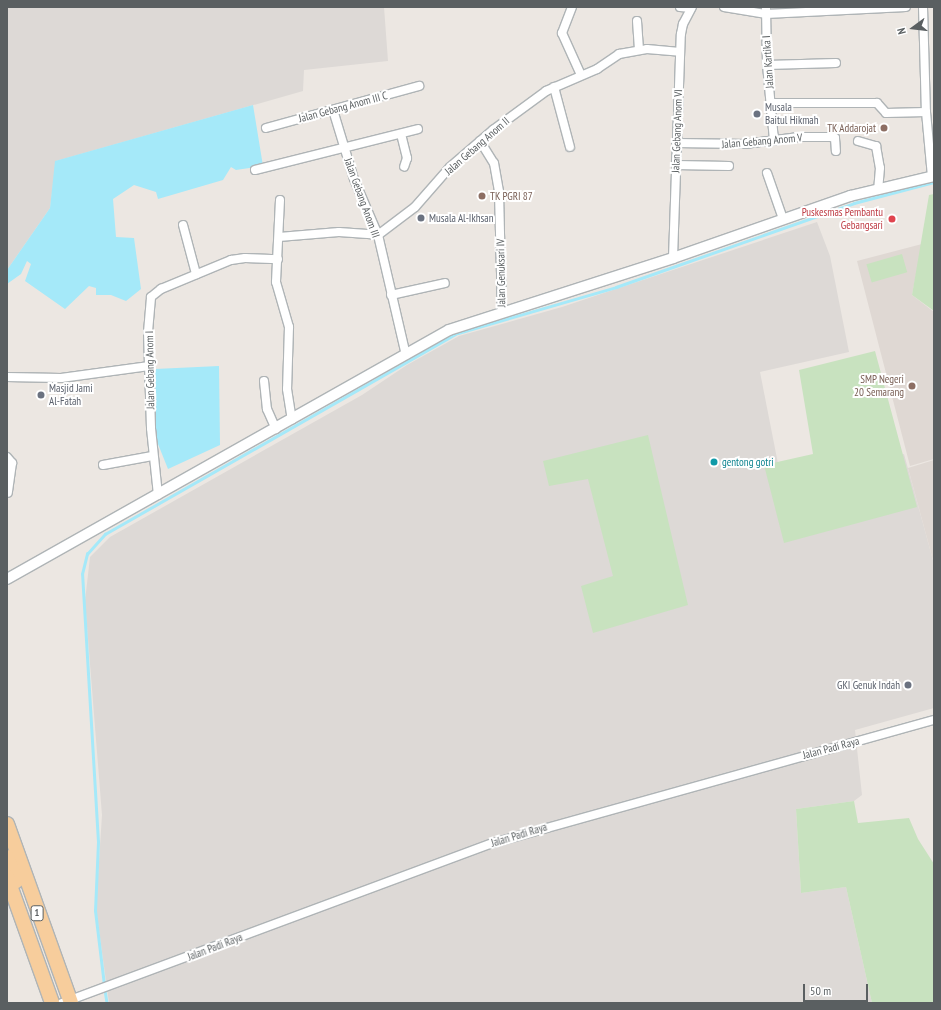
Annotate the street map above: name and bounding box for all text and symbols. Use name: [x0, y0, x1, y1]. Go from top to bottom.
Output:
north arrow: [893, 8, 933, 48]
text: N: [894, 26, 909, 36]
street label: Jalan Kartika I: [760, 35, 776, 89]
street label: Jalan Gebang Anom III C: [297, 89, 389, 125]
street label: Jalan Gebang Anom VI: [669, 89, 685, 173]
place label: Musala Baitul Hikmah: [765, 101, 819, 127]
marker: Musala Baitul Hikmah: [752, 109, 762, 119]
street label: Jalan Gebang Anom II: [442, 114, 512, 178]
place label: TK Addarojat: [827, 121, 876, 135]
marker: TK Addarojat: [879, 123, 889, 133]
street label: Jalan Gebang Anom V: [721, 131, 803, 151]
street label: Jalan Gebang Anom III: [341, 156, 383, 240]
place label: TK PGRI 87: [490, 189, 533, 203]
marker: TK PGRI 87: [477, 191, 487, 201]
place label: Puskesmas Pembantu Gebangsari: [802, 206, 883, 232]
place label: Musala Al-Ikhsan: [429, 211, 494, 225]
marker: Musala Al-Ikhsan: [416, 213, 426, 223]
marker: Puskesmas Pembantu Gebangsari: [886, 213, 898, 225]
street label: Jalan Genuksari IV: [494, 239, 508, 307]
street label: Jalan Gebang Anom I: [143, 330, 157, 410]
place label: SMP Negeri 20 Semarang: [854, 373, 904, 399]
marker: SMP Negeri 20 Semarang: [907, 381, 917, 391]
place label: Masjid Jami Al-Fatah: [49, 382, 93, 408]
marker: Masjid Jami Al-Fatah: [36, 390, 46, 400]
place label: gentong gotri: [722, 455, 774, 469]
marker: gentong gotri: [709, 457, 719, 467]
place label: GKI Genuk Indah: [837, 678, 900, 692]
marker: GKI Genuk Indah: [903, 680, 913, 690]
street label: Jalan Padi Raya: [801, 734, 861, 762]
street label: Jalan Padi Raya: [489, 820, 549, 850]
road number: 1: [30, 905, 44, 921]
street label: Jalan Padi Raya: [186, 930, 244, 964]
scale bar: [805, 976, 870, 1002]
text: 50 m: [810, 983, 831, 998]

